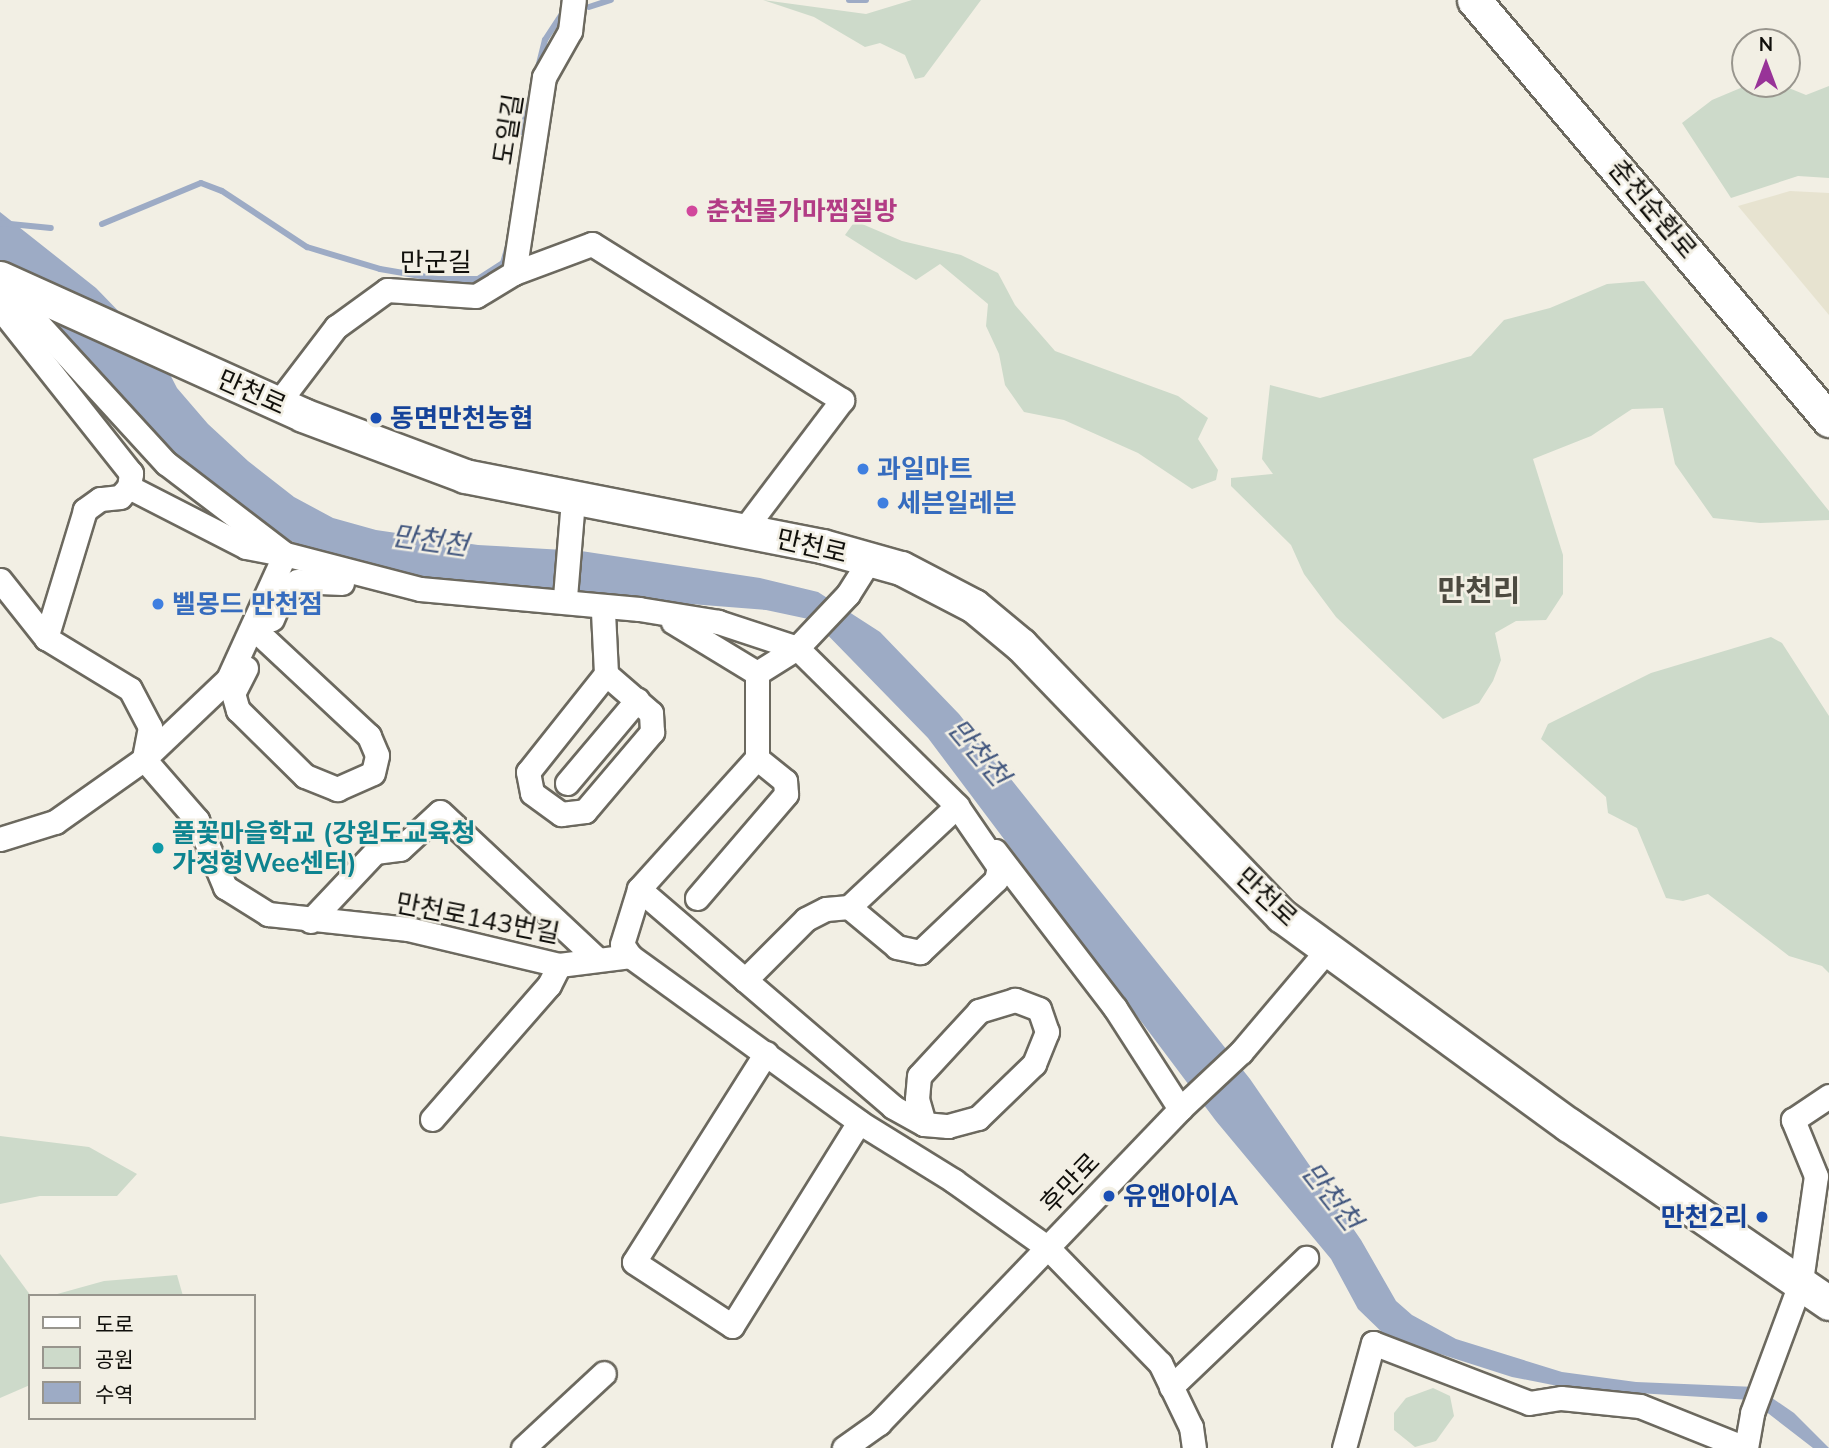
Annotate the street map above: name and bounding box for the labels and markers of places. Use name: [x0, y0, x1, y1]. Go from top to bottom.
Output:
place label: 춘천물가마찜질방: [706, 195, 897, 227]
marker: 춘천물가마찜질방: [684, 203, 700, 219]
place label: 동면만천농협: [390, 402, 534, 434]
marker: 동면만천농협: [368, 410, 384, 426]
place label: 과일마트: [877, 453, 973, 485]
marker: 과일마트: [855, 461, 871, 477]
place label: 세븐일레븐: [897, 487, 1017, 519]
marker: 세븐일레븐: [875, 495, 891, 511]
place label: 벨몽드 만천점: [172, 588, 323, 620]
marker: 벨몽드 만천점: [150, 596, 166, 612]
place label: 풀꽃마을학교 (강원도교육청 가정형Wee센터): [172, 817, 475, 878]
marker: 풀꽃마을학교 (강원도교육청 가정형Wee센터): [150, 840, 166, 856]
place label: 유앤아이A: [1123, 1180, 1238, 1212]
marker: 유앤아이A: [1101, 1188, 1117, 1204]
place label: 만천2리: [1661, 1201, 1748, 1233]
marker: 만천2리: [1754, 1209, 1770, 1225]

